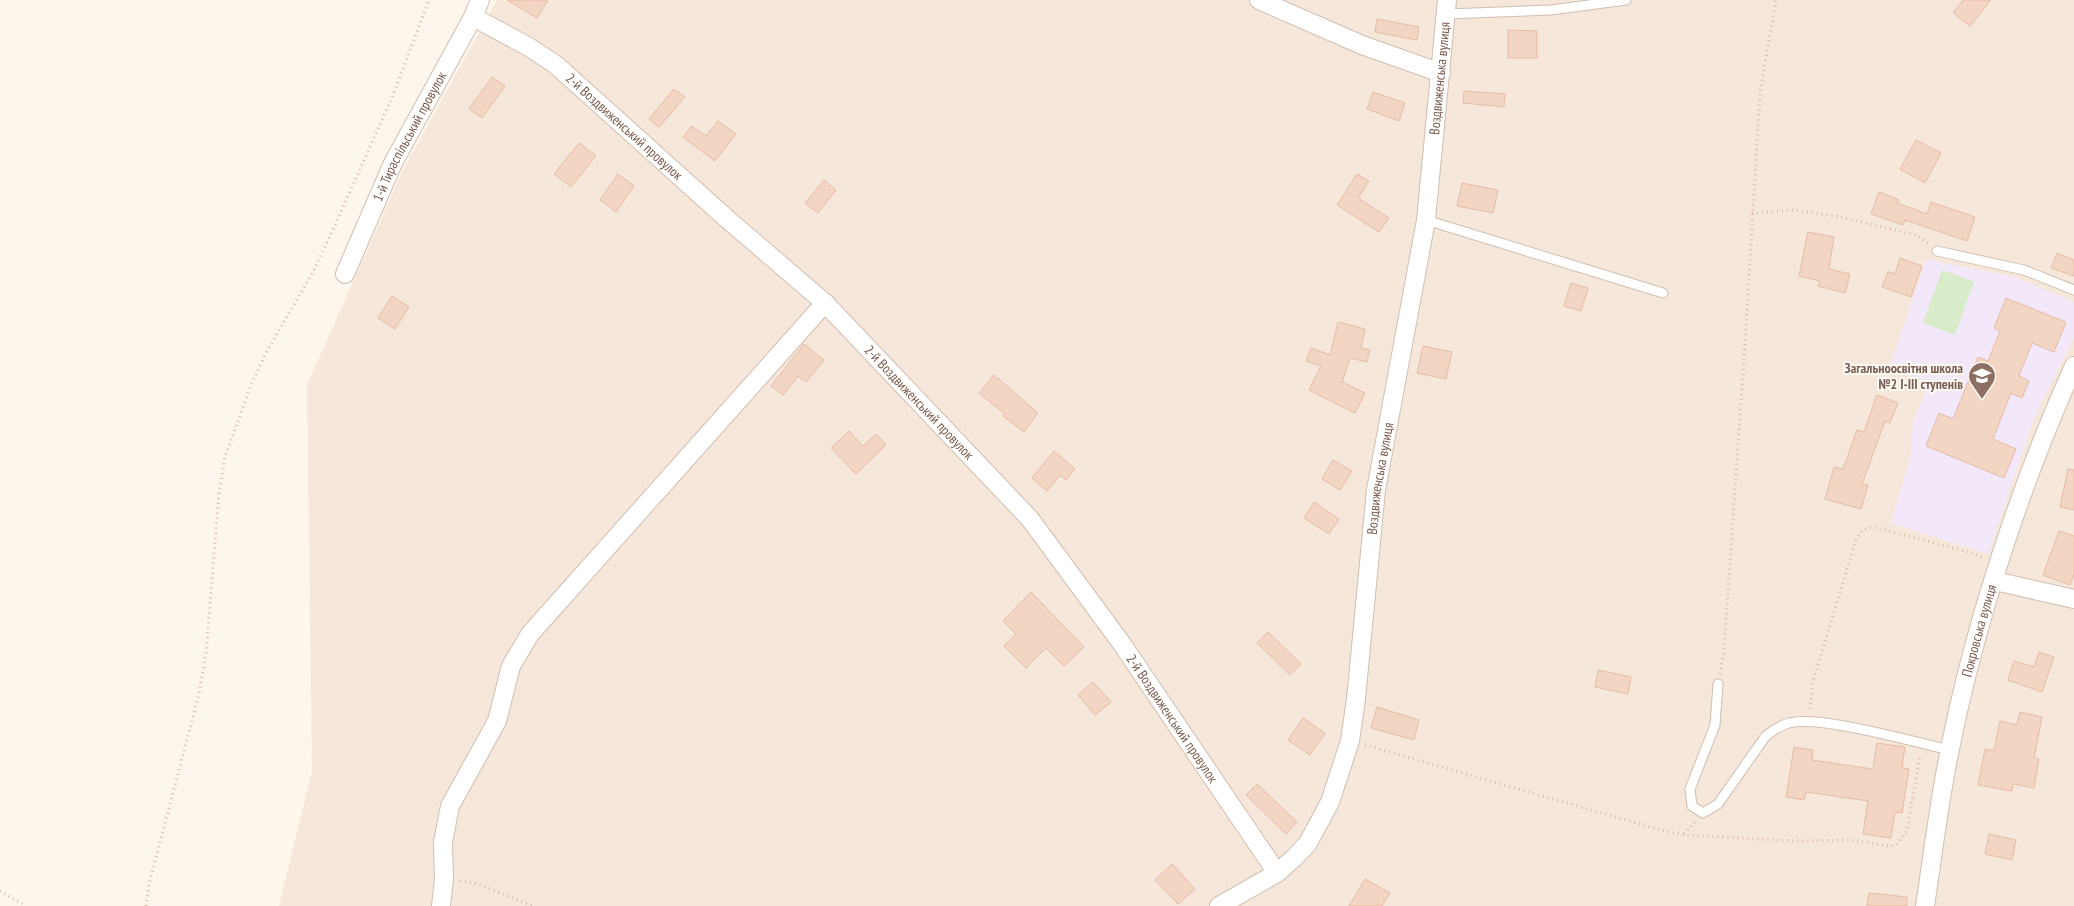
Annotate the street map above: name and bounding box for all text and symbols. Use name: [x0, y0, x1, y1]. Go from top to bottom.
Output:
street label: Воздвиженська вулиця: [1425, 21, 1454, 136]
street label: 1-й Тираспільський провулок: [368, 68, 451, 204]
street label: 2-й Воздвиженський провулок: [562, 69, 687, 184]
street label: 2-й Воздвиженський провулок: [861, 341, 978, 464]
place label: Загальноосвітня школа №2 I-III ступенів: [1844, 359, 1963, 393]
school or university icon: Загальноосвітня школа №2 I-III ступенів: [1967, 361, 1997, 400]
street label: Воздвиженська вулиця: [1363, 421, 1397, 535]
street label: Покровська вулиця: [1958, 582, 2000, 679]
street label: 2-й Воздвиженський провулок: [1122, 651, 1223, 787]

